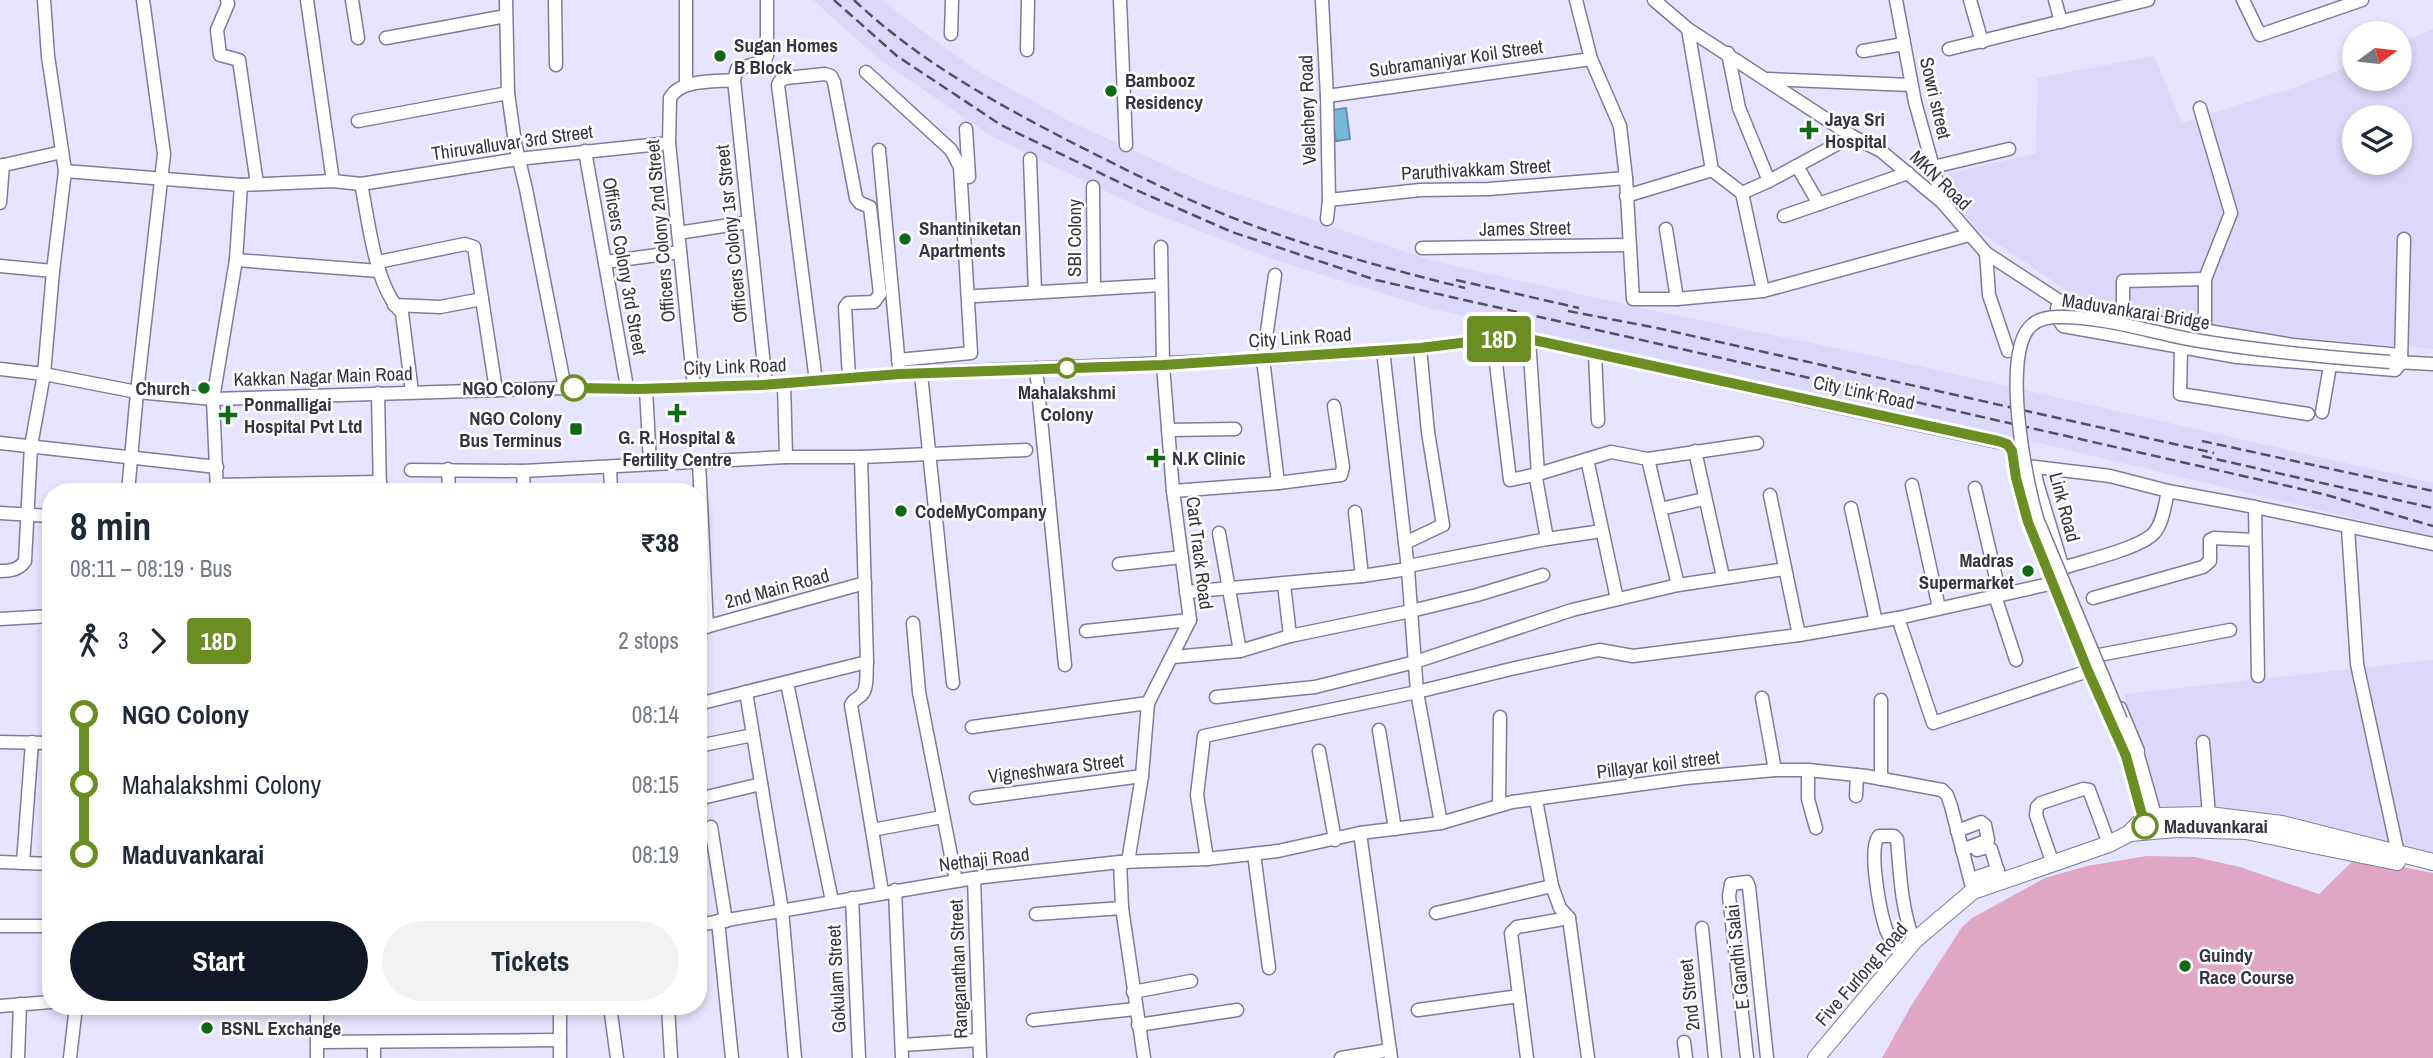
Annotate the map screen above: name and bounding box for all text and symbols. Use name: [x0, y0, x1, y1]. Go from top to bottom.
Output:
north arrow: [2342, 21, 2412, 91]
map controls: [2342, 21, 2412, 175]
place label: Sugan Homes B Block: [734, 32, 838, 80]
street label: Subramaniyar Koil Street: [1368, 33, 1545, 83]
marker: Sugan Homes B Block: [712, 48, 728, 64]
street label: Velachery Road: [1292, 55, 1322, 165]
street label: Sowri street: [1914, 55, 1958, 142]
place label: Bambooz Residency: [1125, 67, 1203, 115]
marker: Bambooz Residency: [1103, 83, 1119, 99]
button: layers: [2342, 105, 2412, 175]
place label: Jaya Sri Hospital: [1825, 106, 1886, 154]
street label: Thiruvalluvar 3rd Street: [430, 118, 595, 166]
marker: Jaya Sri Hospital: [1799, 120, 1819, 140]
street label: Officers Colony 2nd Street: [639, 138, 681, 323]
street label: Officers Colony 1sr Street: [709, 143, 753, 324]
street label: MKN Road: [1905, 144, 1977, 216]
street label: Paruthivakkam Street: [1401, 152, 1552, 186]
street label: Officers Colony 3rd Street: [597, 175, 654, 357]
street label: SBI Colony: [1061, 199, 1087, 277]
street label: James Street: [1479, 214, 1572, 242]
place label: Shantiniketan Apartments: [919, 215, 1021, 263]
marker: Shantiniketan Apartments: [897, 231, 913, 247]
street label: Maduvankarai Bridge: [2060, 287, 2212, 335]
line badge: 18D: [1459, 316, 1539, 362]
street label: City Link Road: [1248, 320, 1352, 354]
text: 18D: [1481, 323, 1517, 355]
street label: City Link Road: [683, 351, 787, 381]
marker: Mahalakshmi Colony: [1057, 358, 1077, 378]
street label: Kakkan Nagar Main Road: [233, 360, 413, 392]
street label: City Link Road: [1811, 369, 1917, 415]
place label: Church: [135, 375, 190, 401]
place label: NGO Colony: [462, 375, 555, 401]
marker: NGO Colony: [561, 375, 587, 401]
place label: Mahalakshmi Colony: [1018, 379, 1116, 427]
marker: Church: [196, 380, 212, 396]
place label: Ponmalligai Hospital Pvt Ltd: [244, 391, 363, 439]
marker: G. R. Hospital & Fertility Centre: [667, 403, 687, 423]
marker: Ponmalligai Hospital Pvt Ltd: [218, 405, 238, 425]
place label: NGO Colony Bus Terminus: [459, 405, 562, 453]
marker: NGO Colony Bus Terminus: [568, 421, 584, 437]
place label: G. R. Hospital & Fertility Centre: [618, 424, 736, 472]
place label: N.K Clinic: [1172, 445, 1246, 471]
marker: N.K Clinic: [1146, 448, 1166, 468]
street label: Link Road: [2043, 469, 2087, 545]
street label: Cart Track Road: [1180, 495, 1220, 611]
place label: CodeMyCompany: [915, 498, 1047, 524]
text: 8 min: [70, 501, 151, 552]
marker: CodeMyCompany: [893, 503, 909, 519]
text: ₹38: [640, 525, 679, 560]
place label: Madras Supermarket: [1919, 547, 2014, 595]
text: 08:11 – 08:19 · Bus: [70, 553, 232, 584]
street label: 2nd Main Road: [722, 562, 832, 614]
marker: Madras Supermarket: [2020, 563, 2036, 579]
icon: walk: [70, 622, 108, 660]
icon: forward: [139, 622, 177, 660]
text: 3: [118, 625, 129, 656]
text: 18D: [201, 625, 237, 657]
text: 2 stops: [618, 625, 679, 656]
text: NGO Colony: [122, 697, 249, 732]
text: 08:14: [632, 699, 679, 730]
street label: Pillayar koil street: [1595, 743, 1722, 784]
street label: Vigneshwara Street: [987, 747, 1126, 789]
text: Mahalakshmi Colony: [122, 767, 321, 802]
text: 08:15: [632, 769, 679, 800]
marker: Maduvankarai: [2132, 813, 2158, 839]
place label: Maduvankarai: [2164, 813, 2268, 839]
text: Maduvankarai: [122, 837, 264, 872]
text: 08:19: [632, 839, 679, 870]
street label: Nethaji Road: [937, 841, 1031, 877]
street label: Ranganathan Street: [943, 898, 973, 1039]
street label: E Gandhi Salai: [1719, 903, 1755, 1011]
street label: Five Furlong Road: [1809, 917, 1913, 1031]
button: Start: [70, 921, 368, 1001]
button: Tickets: [382, 921, 679, 1001]
street label: Gokulam Street: [820, 924, 852, 1034]
place label: Guindy Race Course: [2199, 942, 2295, 990]
street label: 2nd Street: [1672, 957, 1706, 1032]
marker: Guindy Race Course: [2177, 958, 2193, 974]
place label: BSNL Exchange: [221, 1015, 341, 1041]
marker: BSNL Exchange: [199, 1020, 215, 1036]

